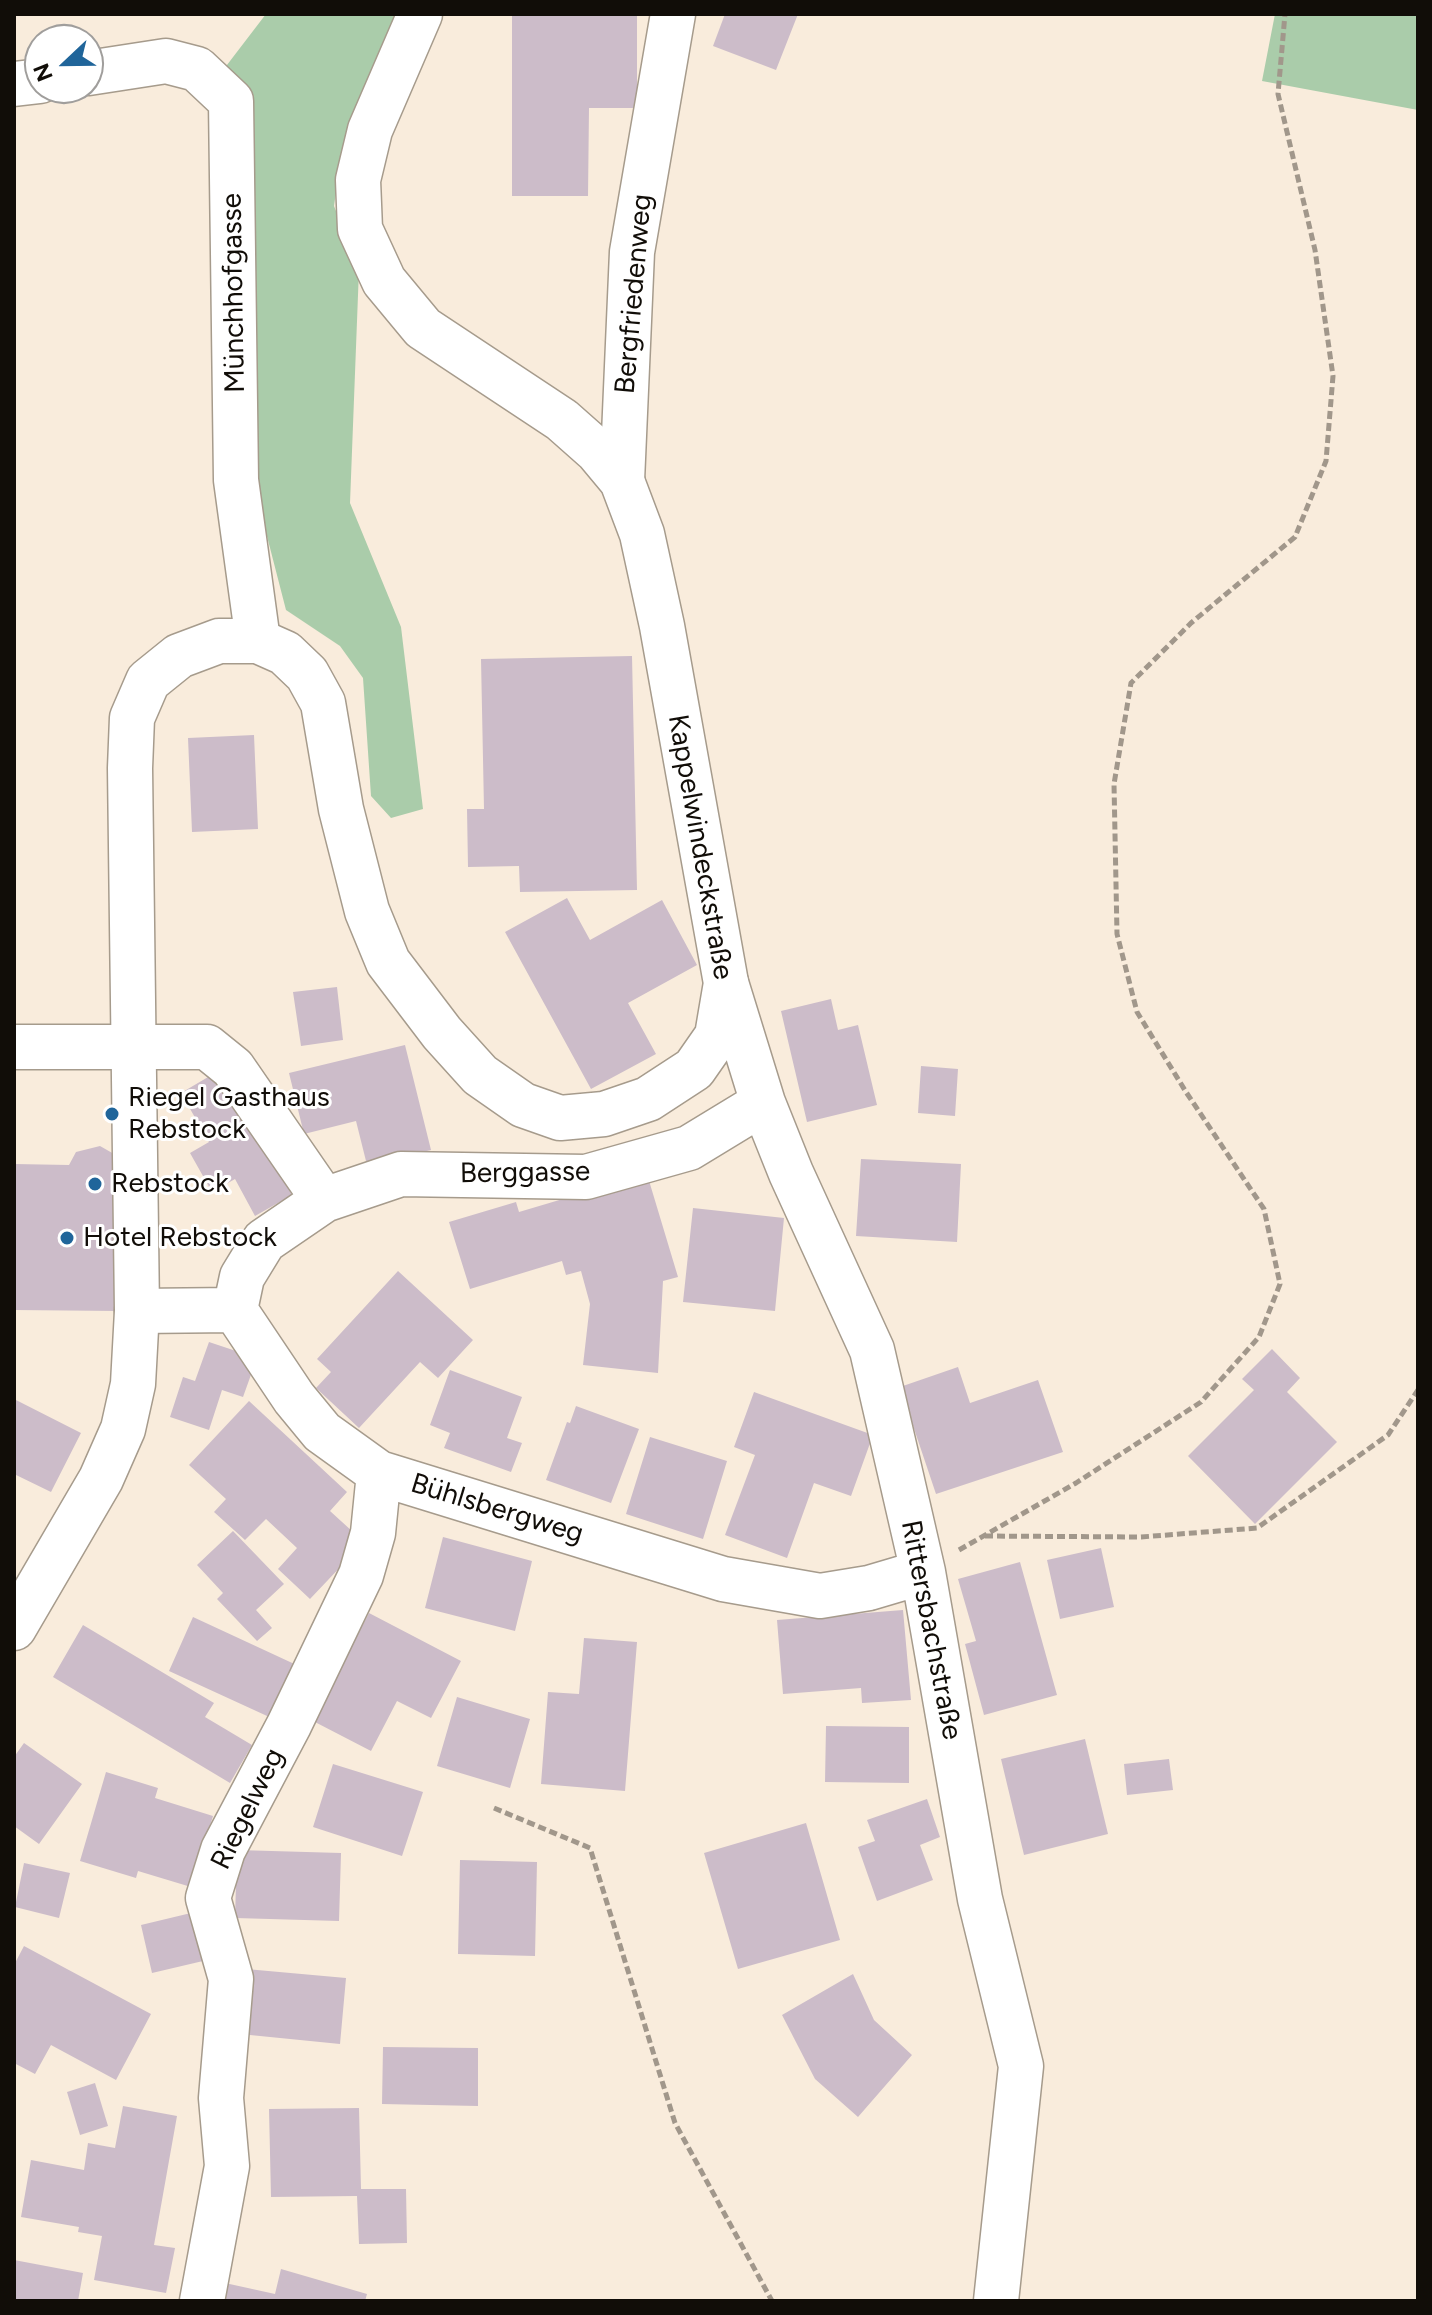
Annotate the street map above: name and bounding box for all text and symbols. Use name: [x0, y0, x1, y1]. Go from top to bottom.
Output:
north arrow: [24, 24, 104, 104]
text: N: [27, 59, 59, 85]
street label: Münchhofgasse: [215, 193, 253, 393]
street label: Bergfriedenweg: [609, 193, 659, 395]
street label: Kappelwindeckstraße: [660, 712, 740, 982]
place label: Riegel Gasthaus Rebstock: [128, 1081, 330, 1147]
marker: Riegel Gasthaus Rebstock: [103, 1105, 121, 1123]
street label: Berggasse: [460, 1155, 590, 1191]
place label: Rebstock: [111, 1167, 229, 1201]
marker: Rebstock: [86, 1175, 104, 1193]
place label: Hotel Rebstock: [83, 1221, 277, 1255]
marker: Hotel Rebstock: [58, 1229, 76, 1247]
street label: Bühlsbergweg: [407, 1467, 587, 1551]
street label: Rittersbachstraße: [893, 1517, 969, 1743]
street label: Riegelweg: [204, 1743, 292, 1875]

